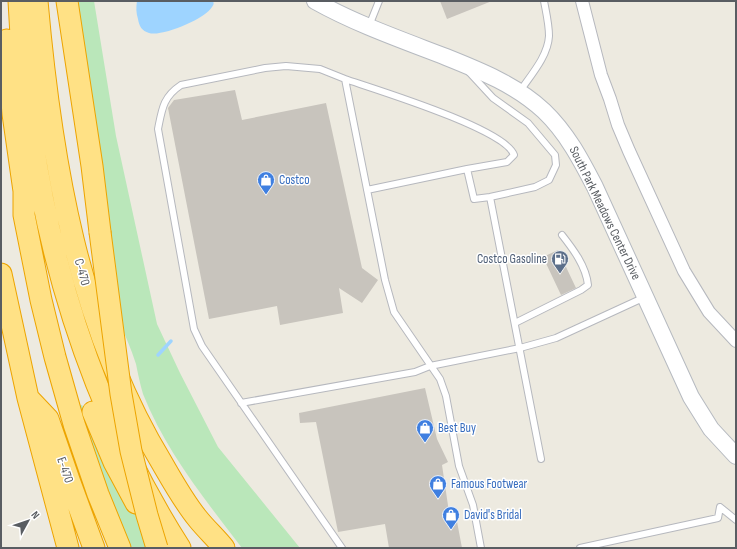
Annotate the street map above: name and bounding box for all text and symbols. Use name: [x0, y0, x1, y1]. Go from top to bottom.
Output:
street label: South Park Meadows Center Drive: [566, 144, 644, 282]
shop icon: Costco: [256, 170, 276, 195]
place label: Costco: [279, 172, 310, 188]
fuel station icon: Costco Gasoline: [550, 249, 570, 274]
place label: Costco Gasoline: [477, 251, 547, 267]
street label: C-470: [71, 257, 94, 288]
shop icon: Best Buy: [415, 418, 435, 443]
place label: Best Buy: [438, 420, 476, 436]
street label: E-470: [53, 455, 77, 485]
shop icon: Famous Footwear: [428, 474, 448, 499]
place label: Famous Footwear: [451, 476, 528, 492]
north arrow: [8, 501, 48, 541]
shop icon: David's Bridal: [441, 505, 461, 530]
place label: David's Bridal: [464, 507, 522, 523]
text: N: [28, 508, 42, 521]

